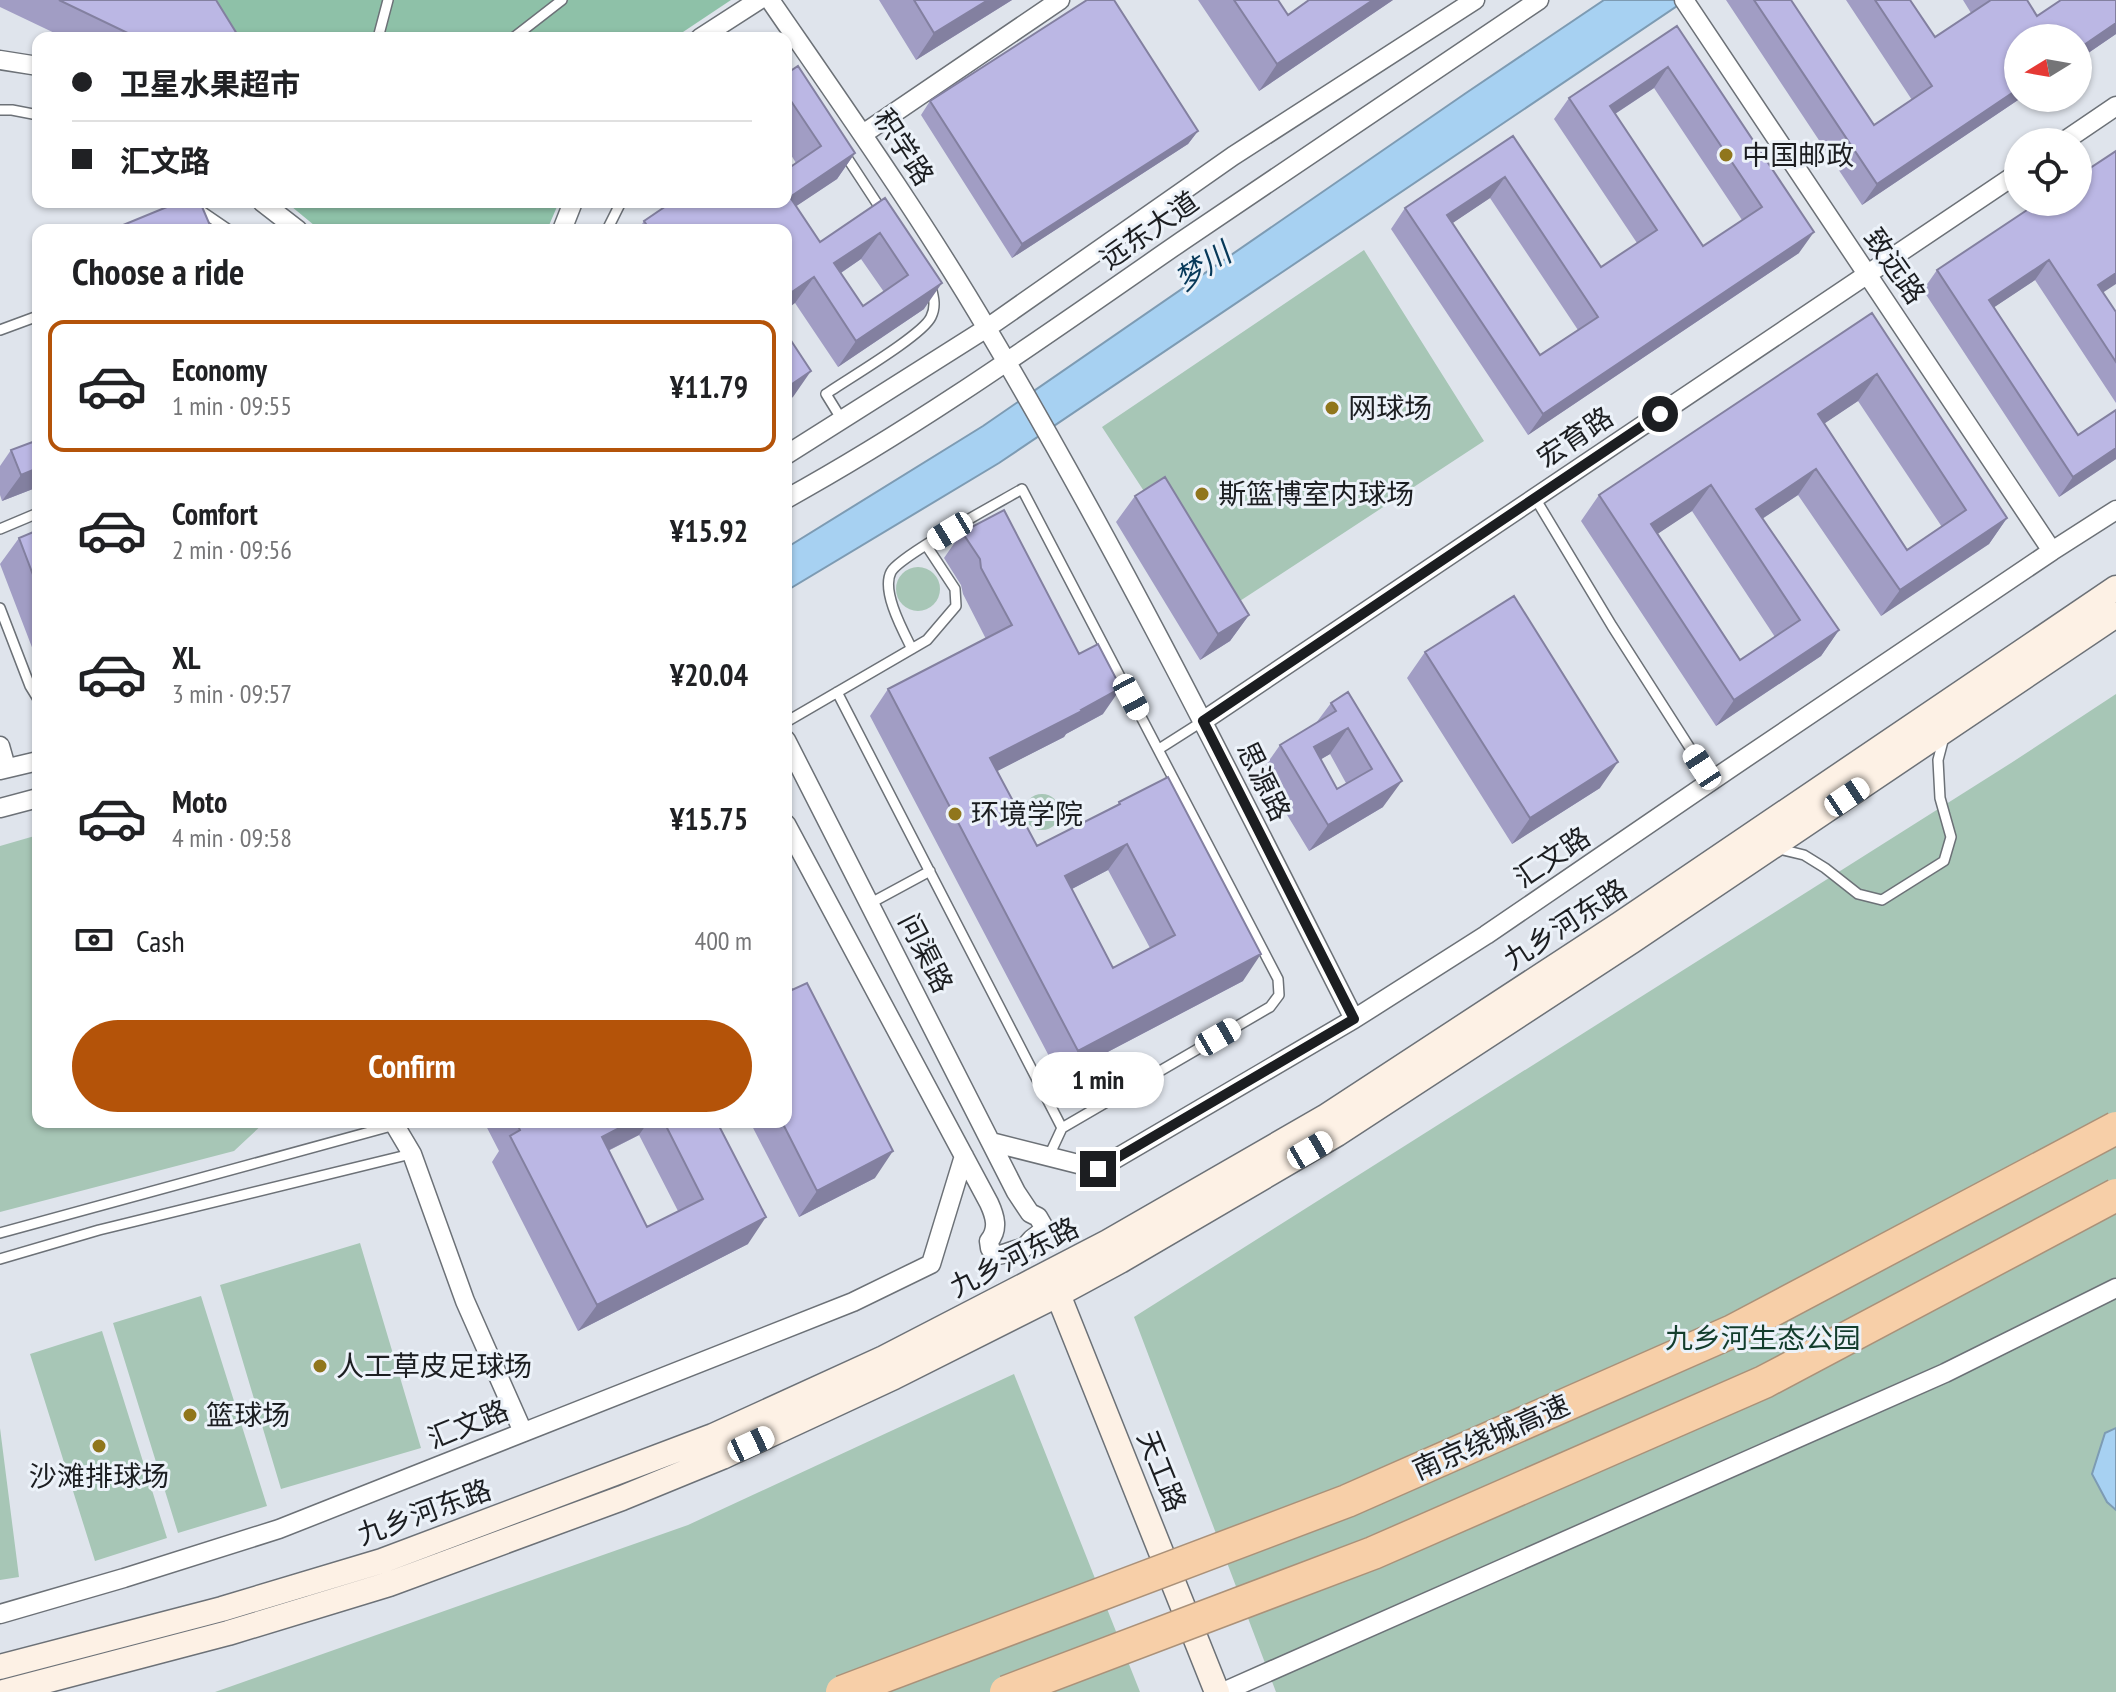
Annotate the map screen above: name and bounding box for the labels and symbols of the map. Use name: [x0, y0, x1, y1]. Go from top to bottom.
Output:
north arrow: [2004, 24, 2092, 112]
street label: 积学路: [866, 101, 943, 192]
place label: 中国邮政: [1742, 136, 1854, 173]
marker: 中国邮政: [1717, 146, 1735, 164]
street label: 远东大道: [1092, 182, 1205, 277]
street label: 致远路: [1856, 221, 1935, 311]
water label: 梦川: [1166, 231, 1240, 299]
place label: 网球场: [1348, 389, 1432, 426]
route start: [1642, 396, 1678, 432]
street label: 宏育路: [1530, 398, 1620, 475]
marker: 网球场: [1323, 399, 1341, 417]
place label: 斯篮博室内球场: [1218, 475, 1414, 512]
marker: 斯篮博室内球场: [1193, 485, 1211, 503]
car: [923, 508, 977, 554]
car: [1109, 670, 1153, 724]
street label: 思源路: [1229, 735, 1299, 827]
car: [1679, 740, 1725, 794]
car: [1820, 774, 1874, 820]
place label: 环境学院: [971, 795, 1083, 832]
marker: 环境学院: [946, 805, 964, 823]
street label: 汇文路: [1507, 818, 1597, 895]
street label: 九乡河东路: [1496, 870, 1634, 977]
street label: 问渠路: [891, 907, 962, 999]
car: [1191, 1015, 1245, 1059]
callout: 1 min: [1032, 1053, 1164, 1109]
car: [1283, 1128, 1337, 1172]
route end: [1080, 1151, 1116, 1187]
street label: 九乡河东路: [943, 1208, 1085, 1305]
park label: 九乡河生态公园: [1665, 1319, 1861, 1356]
place label: 人工草皮足球场: [336, 1347, 532, 1384]
marker: 人工草皮足球场: [311, 1357, 329, 1375]
street label: 南京绕城高速: [1407, 1385, 1575, 1488]
street label: 汇文路: [422, 1391, 514, 1456]
place label: 篮球场: [206, 1396, 290, 1433]
marker: 篮球场: [181, 1406, 199, 1424]
car: [724, 1423, 778, 1465]
street label: 天工路: [1130, 1425, 1195, 1517]
marker: 沙滩排球场: [90, 1437, 108, 1455]
place label: 沙滩排球场: [29, 1457, 169, 1494]
street label: 九乡河东路: [352, 1470, 496, 1553]

